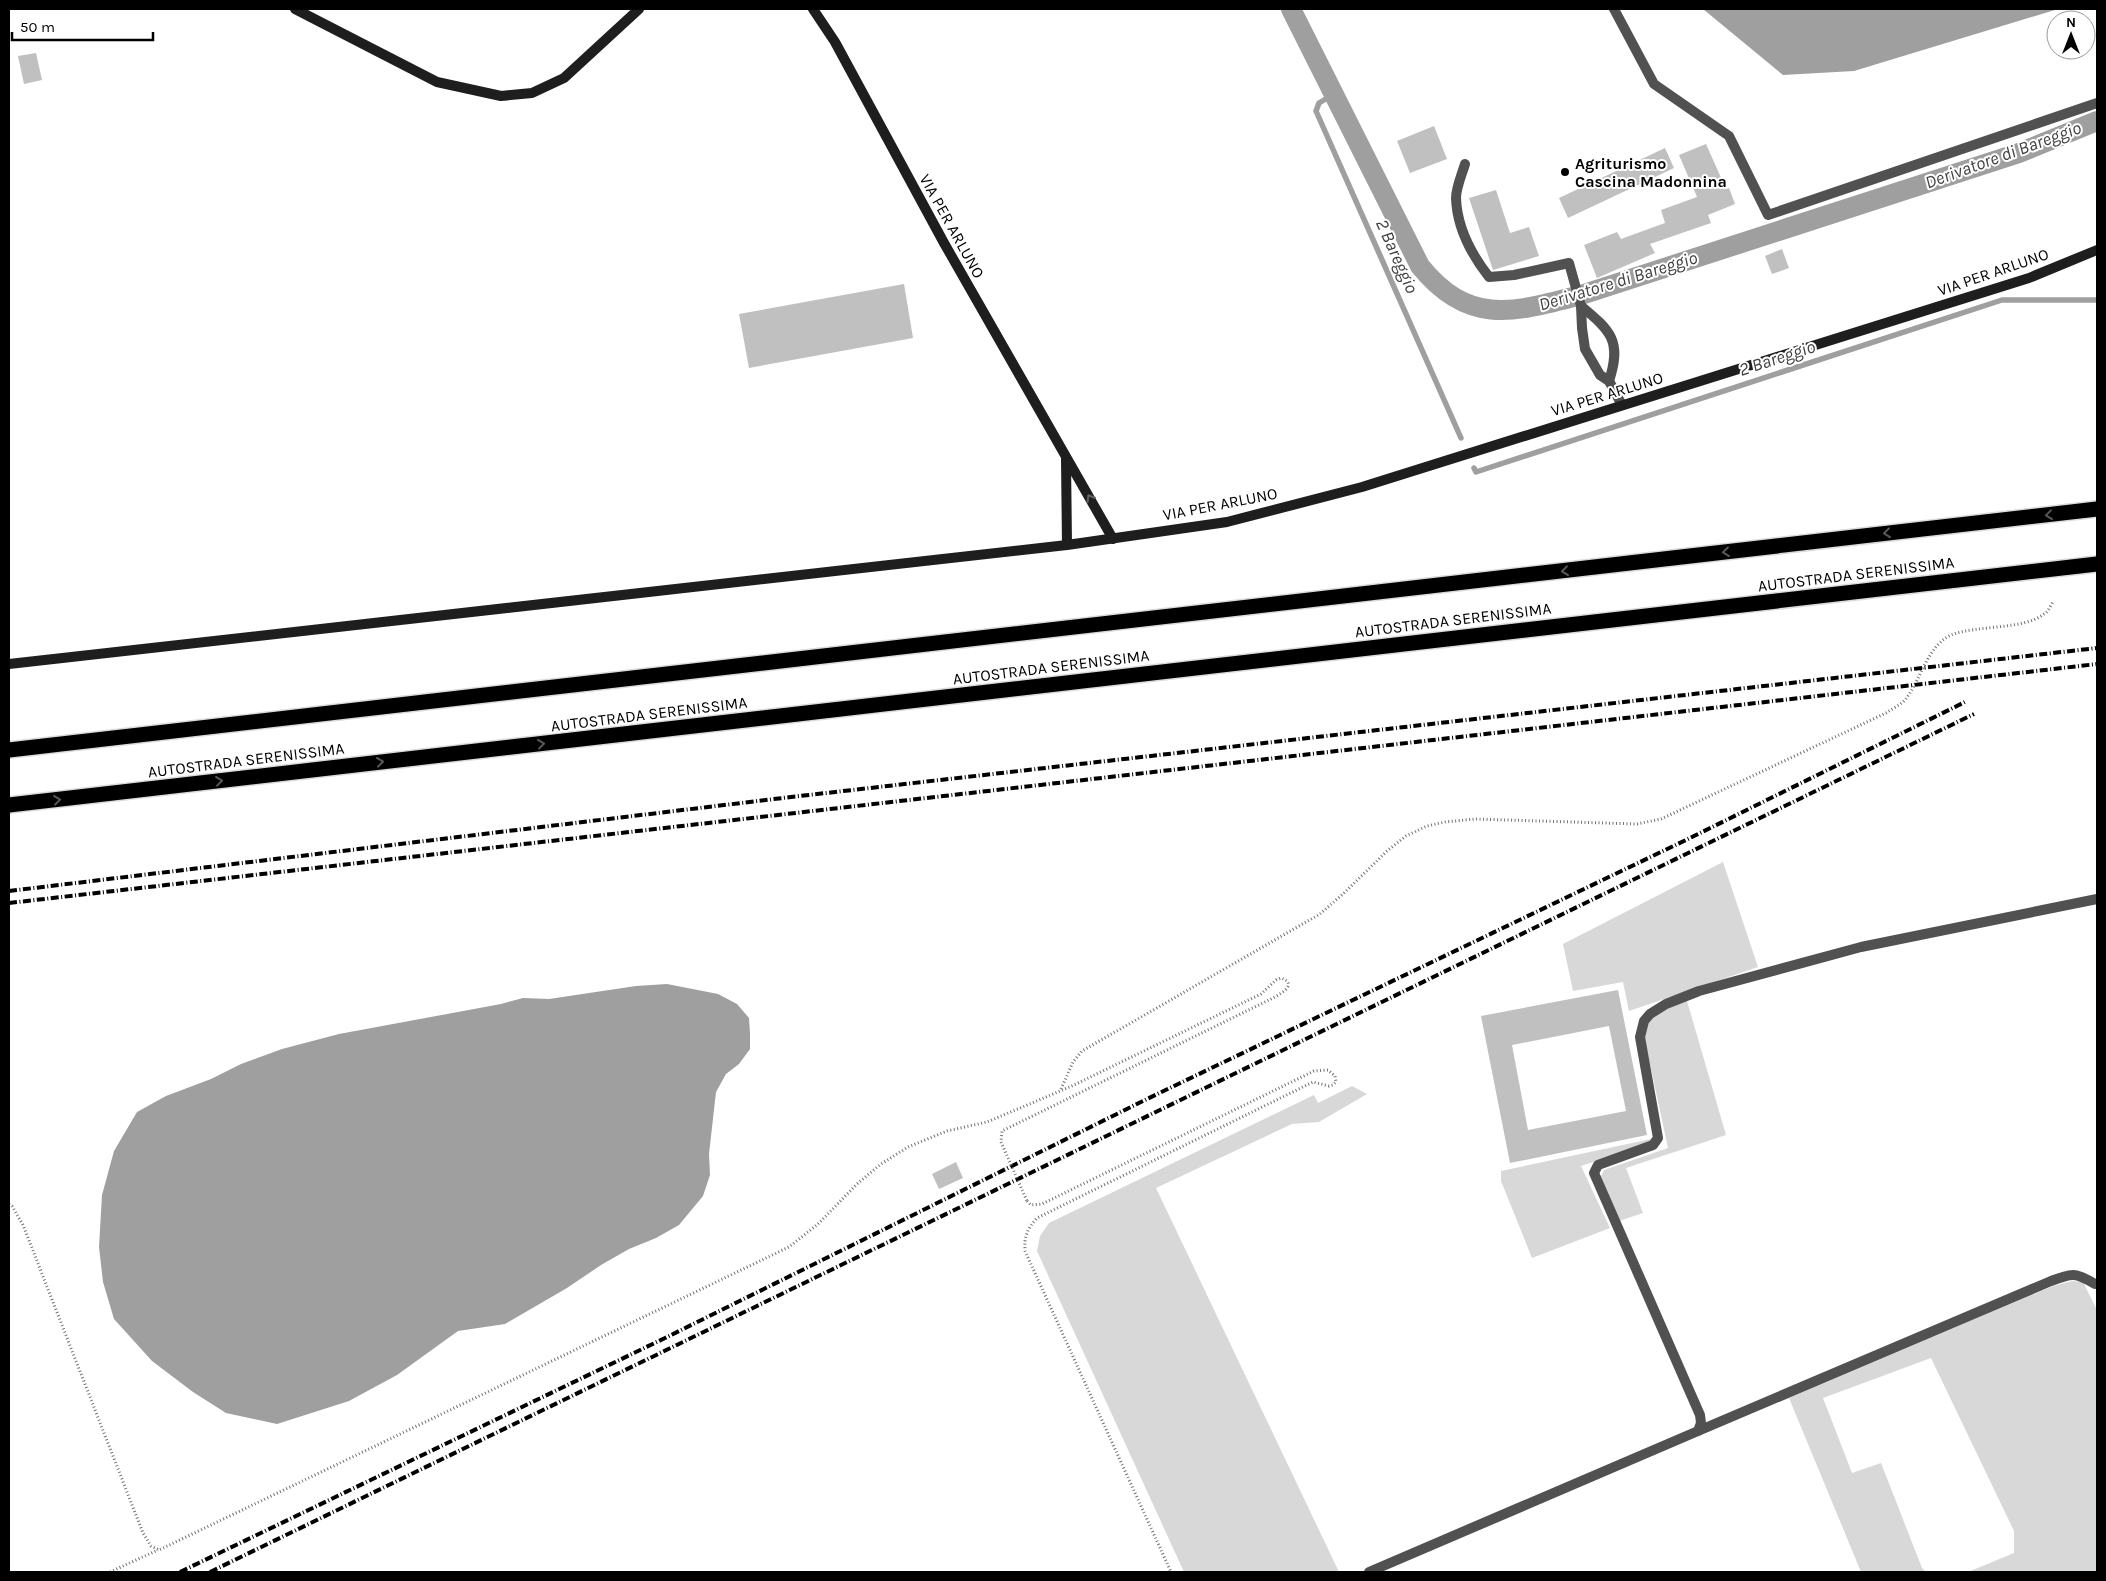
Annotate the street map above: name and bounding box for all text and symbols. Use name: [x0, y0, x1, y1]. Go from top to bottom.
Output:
scale bar: [12, 10, 154, 42]
north arrow: [2046, 10, 2096, 60]
text: N: [2066, 14, 2076, 31]
text: 50 m: [20, 18, 55, 36]
water label: Derivatore di Bareggio: [1922, 116, 2084, 193]
place label: Agriturismo Cascina Madonnina: [1575, 154, 1727, 191]
marker: Agriturismo Cascina Madonnina: [1559, 166, 1571, 178]
street label: VIA PER ARLUNO: [916, 171, 988, 281]
water label: 2 Bareggio: [1371, 215, 1423, 297]
street label: VIA PER ARLUNO: [1935, 244, 2051, 300]
water label: Derivatore di Bareggio: [1536, 246, 1700, 316]
water label: 2 Bareggio: [1736, 335, 1818, 381]
street label: VIA PER ARLUNO: [1549, 368, 1665, 420]
street label: VIA PER ARLUNO: [1161, 484, 1279, 524]
one-way arrow: [1086, 495, 1096, 504]
one-way arrow: [2045, 509, 2053, 520]
one-way arrow: [1883, 527, 1891, 538]
one-way arrow: [1722, 546, 1730, 557]
street label: AUTOSTRADA SERENISSIMA: [1757, 553, 1955, 595]
one-way arrow: [1560, 565, 1568, 576]
street label: AUTOSTRADA SERENISSIMA: [1354, 599, 1552, 641]
street label: AUTOSTRADA SERENISSIMA: [952, 646, 1150, 688]
street label: AUTOSTRADA SERENISSIMA: [550, 693, 748, 735]
street label: AUTOSTRADA SERENISSIMA: [147, 739, 345, 781]
one-way arrow: [538, 739, 546, 750]
one-way arrow: [376, 757, 384, 768]
one-way arrow: [215, 776, 223, 787]
one-way arrow: [53, 795, 61, 806]

